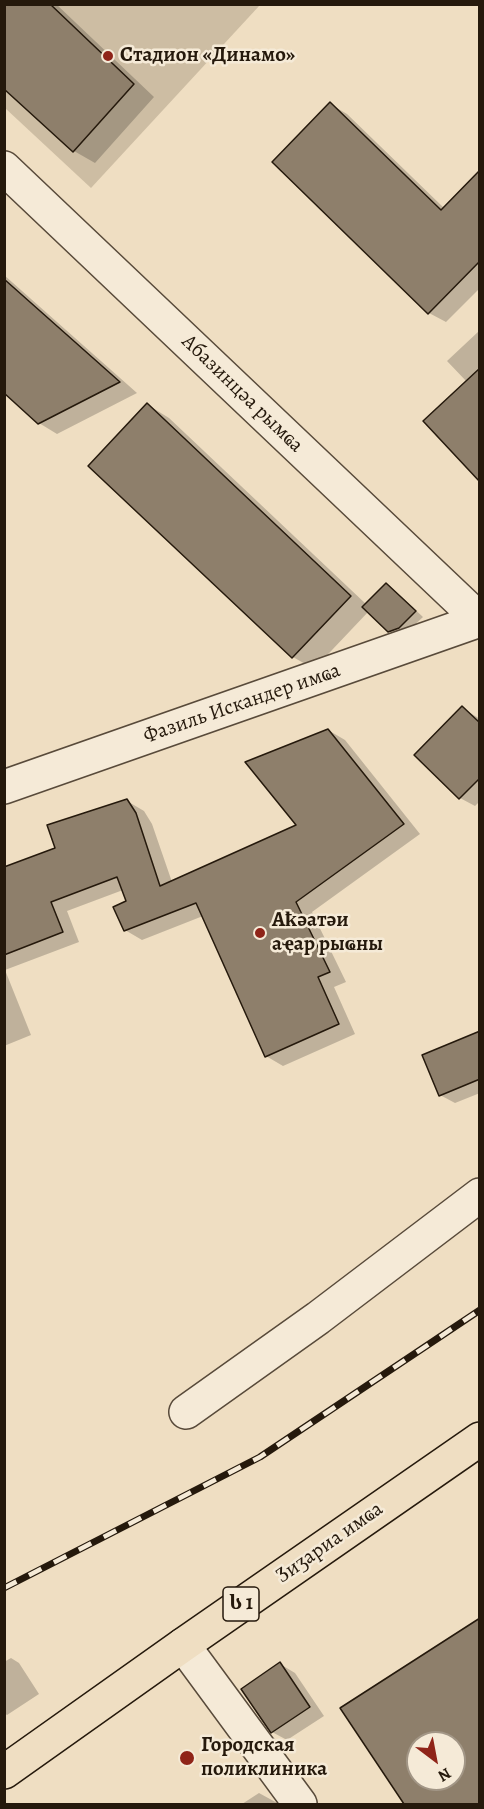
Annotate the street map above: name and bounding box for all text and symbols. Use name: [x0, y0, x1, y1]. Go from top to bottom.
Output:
place label: Cтадион «Динамо»: [120, 43, 295, 69]
marker: Cтадион «Динамо»: [101, 49, 115, 63]
street label: Абазинцәа рымҩа: [176, 330, 308, 458]
street label: Фазиль Искандер имҩа: [140, 658, 344, 750]
place label: Аҟәатәи аҿар рыҩны: [272, 908, 383, 958]
marker: Аҟәатәи аҿар рыҩны: [253, 926, 267, 940]
street label: Ӡиӡариа имҩа: [272, 1497, 388, 1589]
road number: ს 1: [223, 1587, 259, 1621]
north arrow: [406, 1731, 466, 1791]
place label: Городская поликлиника: [201, 1733, 327, 1783]
marker: Городская поликлиника: [178, 1749, 196, 1767]
text: N: [434, 1762, 455, 1787]

